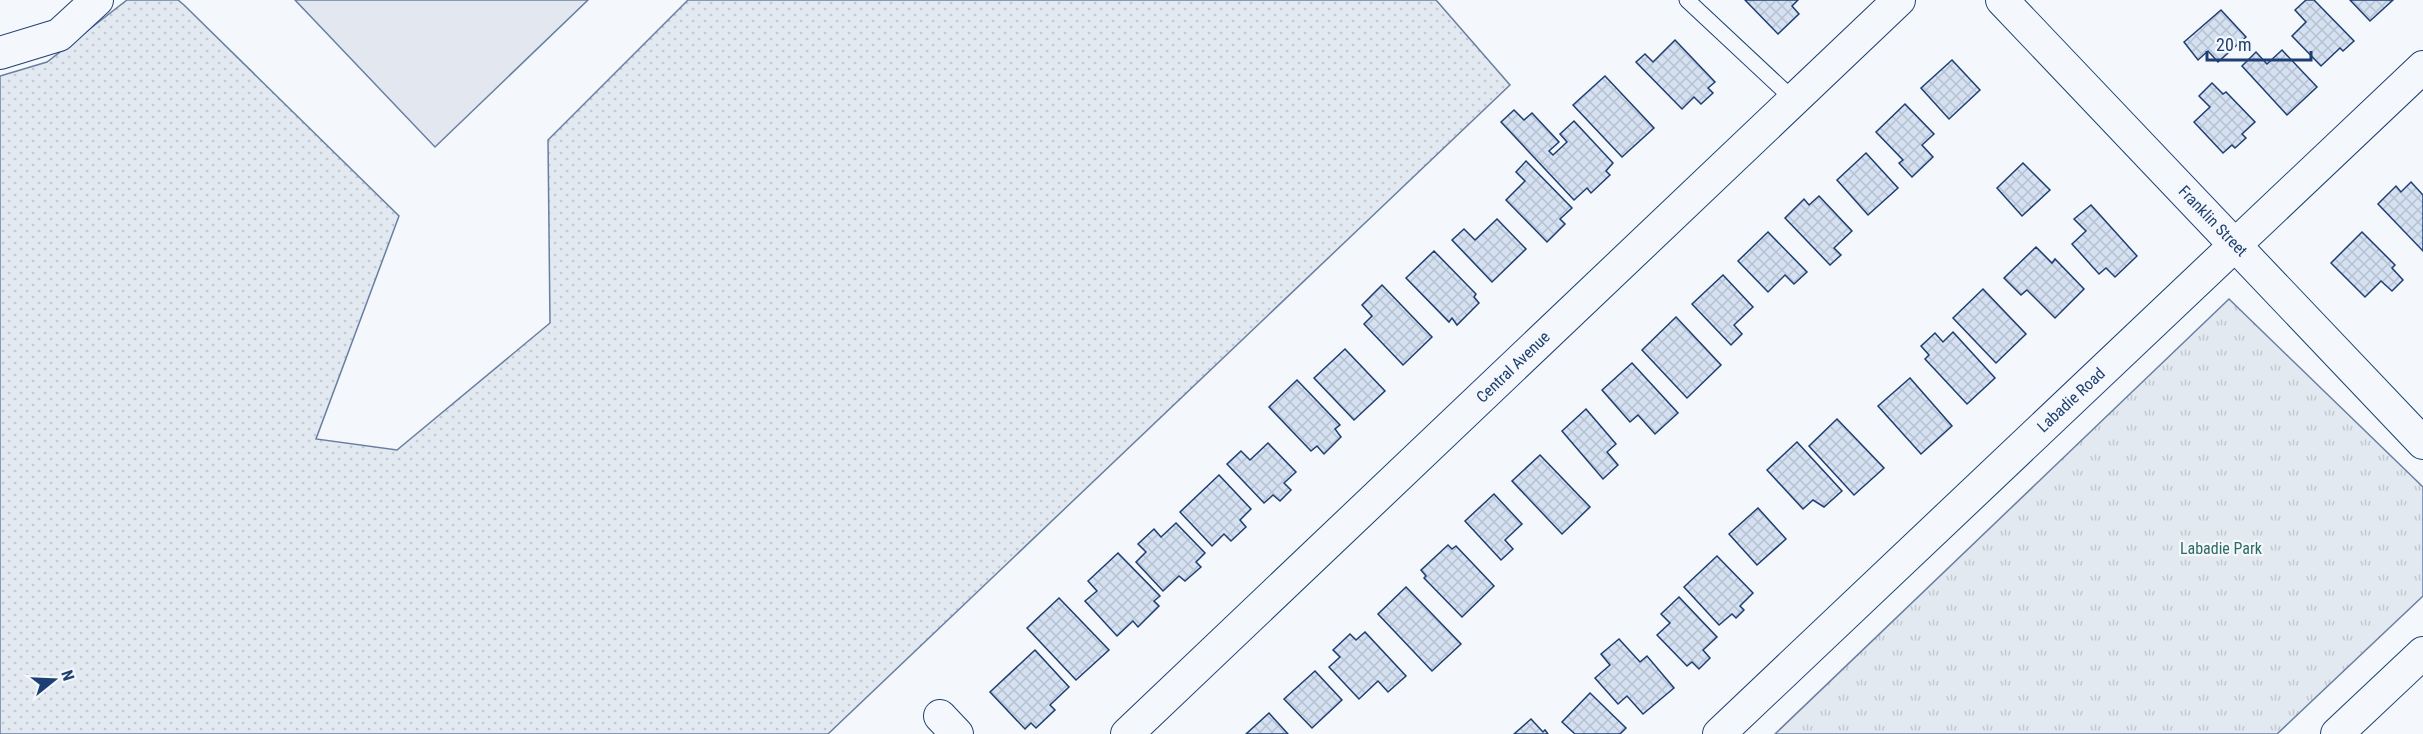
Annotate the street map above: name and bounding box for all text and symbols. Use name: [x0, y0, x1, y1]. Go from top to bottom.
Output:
scale bar: [2207, 24, 2310, 62]
text: 20 m: [2216, 34, 2251, 55]
street label: Franklin Street: [2175, 182, 2252, 260]
street label: Central Avenue: [1472, 327, 1554, 407]
street label: Labadie Road: [2033, 364, 2109, 436]
park label: Labadie Park: [2180, 539, 2263, 558]
north arrow: [24, 650, 84, 710]
text: N: [57, 668, 78, 683]

